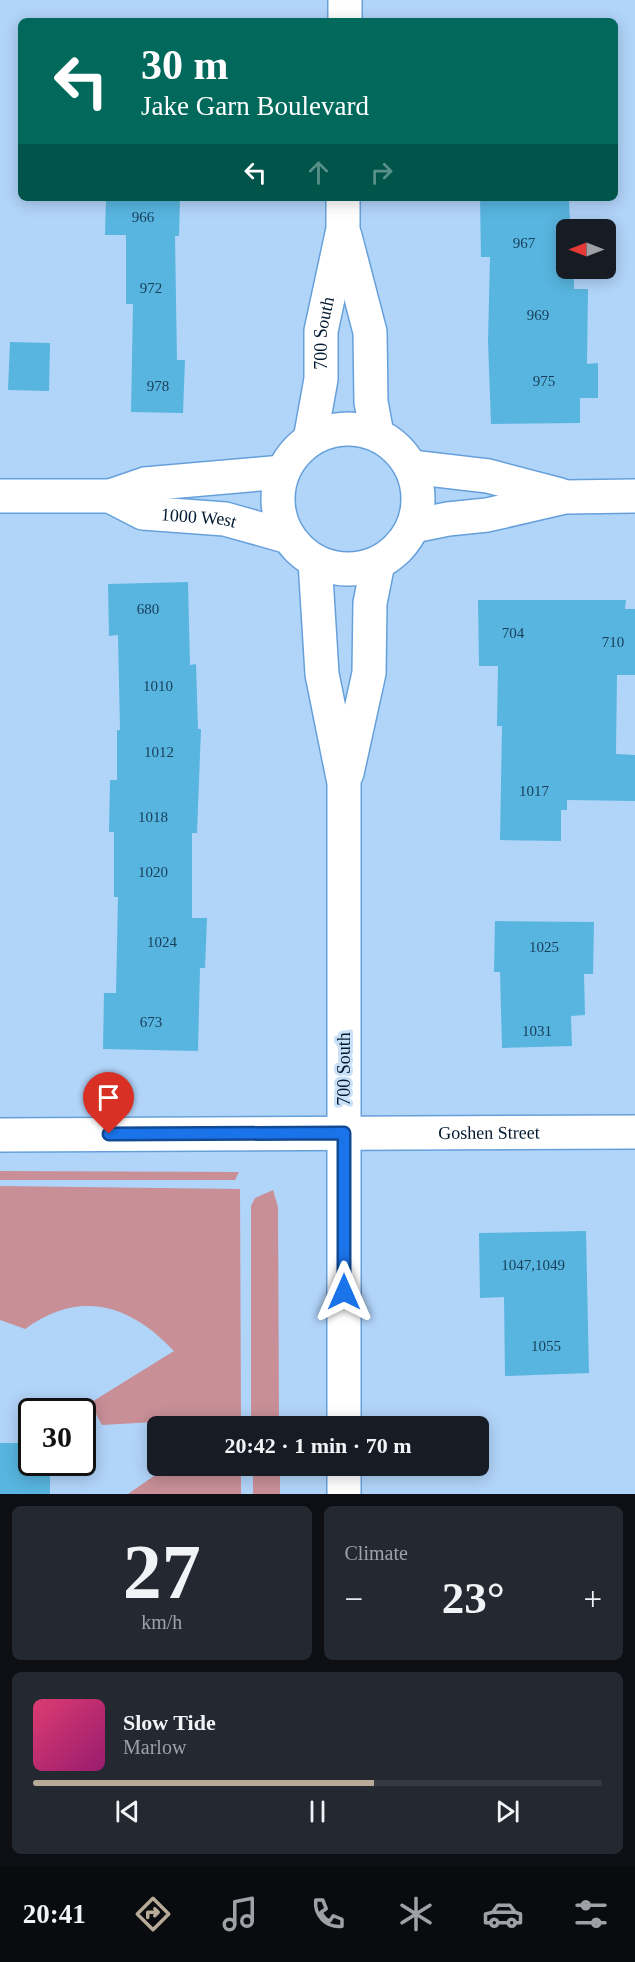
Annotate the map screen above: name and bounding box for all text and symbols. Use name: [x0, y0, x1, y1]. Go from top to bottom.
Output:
icon: left: [42, 42, 120, 120]
text: 30 m: [141, 42, 229, 88]
text: Jake Garn Boulevard: [141, 91, 369, 121]
icon: left: [239, 156, 272, 189]
icon: ahead: [302, 156, 335, 189]
icon: right: [365, 156, 398, 189]
house number: 966: [132, 209, 155, 225]
north arrow: [556, 219, 616, 279]
map controls: [556, 219, 616, 279]
house number: 967: [513, 235, 536, 251]
house number: 972: [140, 280, 162, 296]
street label: 700 South: [311, 295, 338, 370]
house number: 969: [527, 307, 549, 323]
house number: 975: [533, 373, 555, 389]
house number: 978: [147, 378, 169, 394]
street label: 1000 West: [160, 504, 239, 532]
house number: 680: [137, 601, 159, 617]
house number: 704: [502, 625, 525, 641]
house number: 710: [602, 634, 624, 650]
house number: 1010: [143, 678, 173, 694]
house number: 1012: [144, 744, 174, 760]
house number: 1017: [519, 783, 550, 799]
house number: 1018: [138, 809, 168, 825]
house number: 1020: [138, 864, 168, 880]
house number: 1024: [147, 934, 178, 950]
house number: 1025: [529, 939, 559, 955]
house number: 673: [140, 1014, 162, 1030]
house number: 1031: [522, 1023, 552, 1039]
street label: 700 South: [334, 1032, 354, 1106]
pin: [83, 1072, 134, 1134]
icon: arrive: [92, 1081, 125, 1114]
street label: Goshen Street: [438, 1122, 540, 1143]
house number: 1047,1049: [501, 1257, 565, 1273]
position arrow: [312, 1260, 376, 1324]
house number: 1055: [531, 1338, 561, 1354]
speed limit sign: 30: [18, 1398, 96, 1476]
text: 20:42 · 1 min · 70 m: [225, 1433, 412, 1458]
text: 27: [123, 1528, 201, 1615]
text: Climate: [345, 1542, 408, 1564]
text: 23°: [442, 1573, 505, 1623]
text: −: [345, 1581, 363, 1617]
text: +: [583, 1581, 602, 1617]
text: km/h: [141, 1611, 182, 1633]
text: Slow Tide: [123, 1710, 216, 1735]
text: Marlow: [123, 1736, 186, 1758]
icon: previous: [111, 1795, 144, 1828]
icon: pause: [301, 1795, 334, 1828]
icon: next: [491, 1795, 524, 1828]
icon: directions: [132, 1893, 174, 1935]
icon: music: [219, 1893, 261, 1935]
icon: phone: [307, 1893, 349, 1935]
icon: climate: [395, 1893, 437, 1935]
icon: car: [482, 1893, 524, 1935]
icon: filters: [570, 1893, 612, 1935]
text: 20:41: [23, 1899, 86, 1929]

